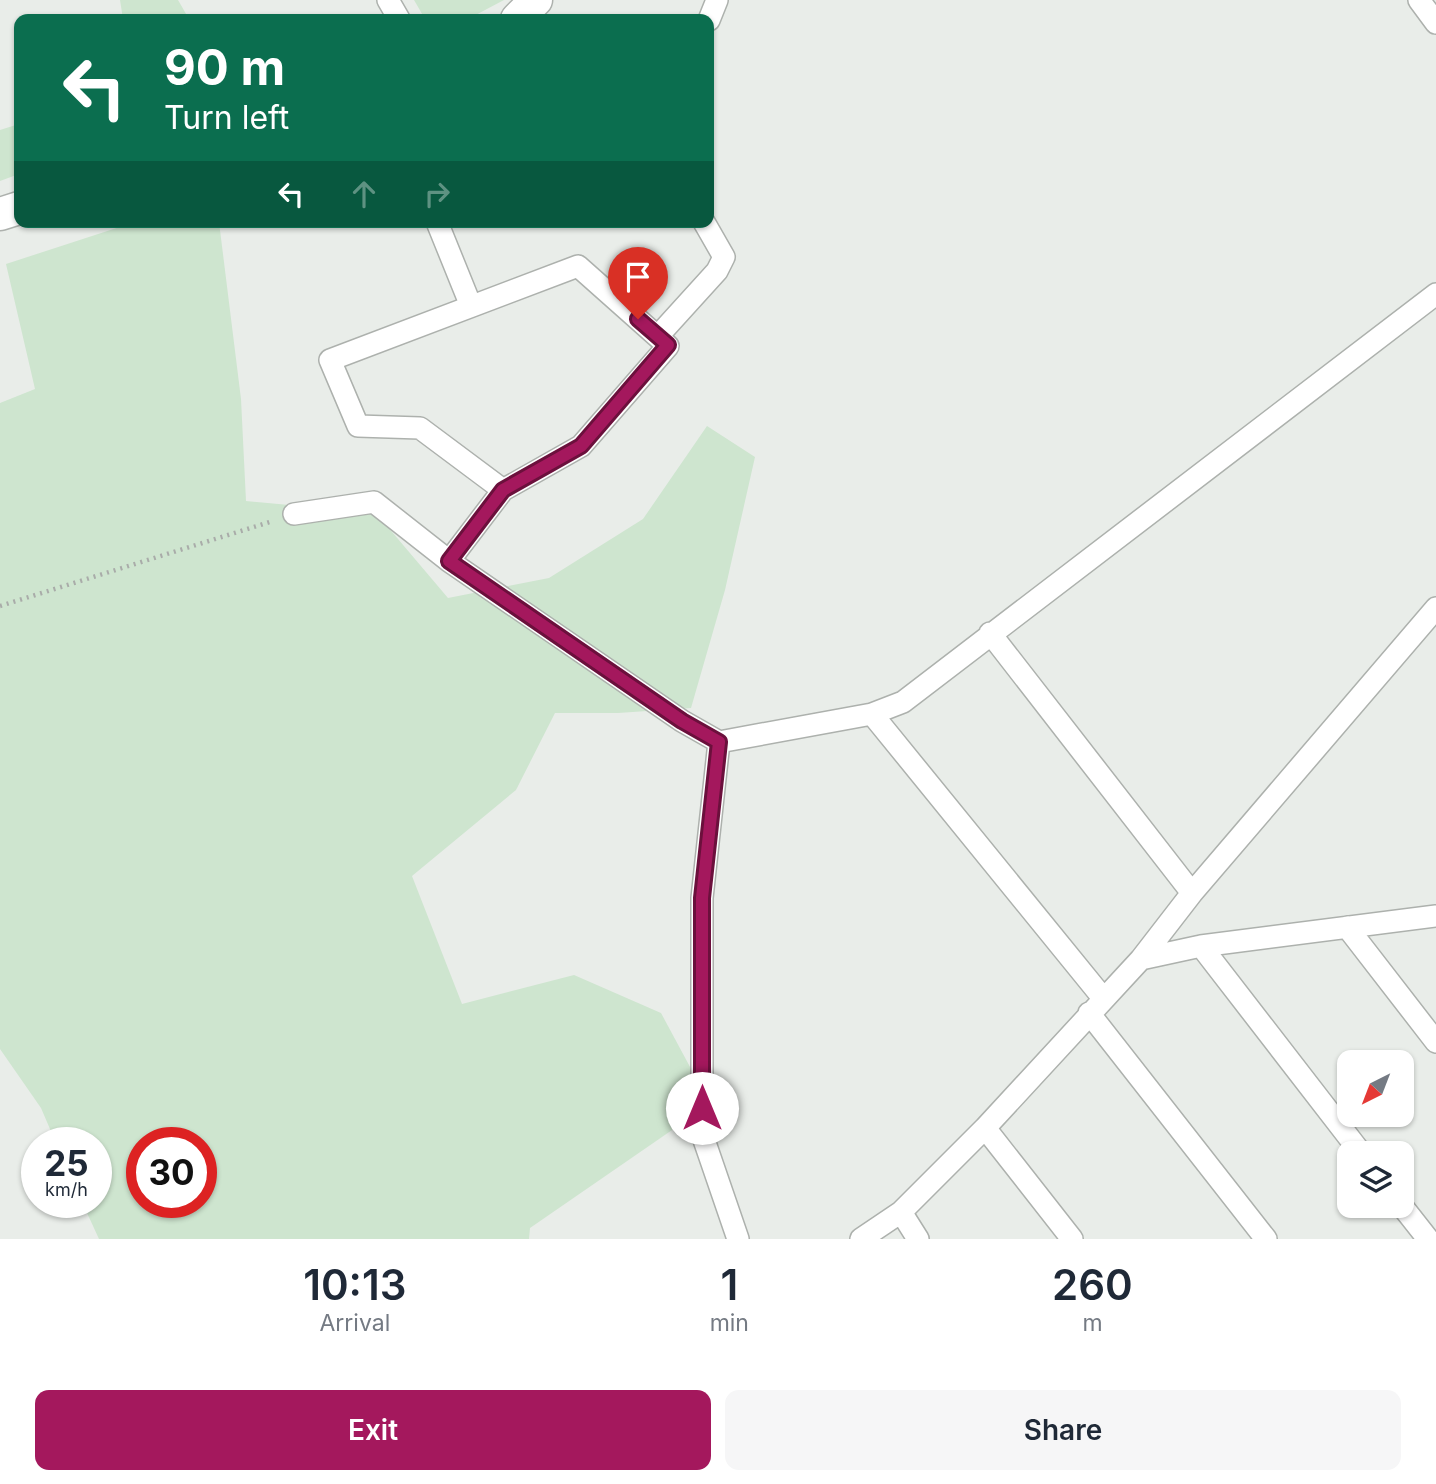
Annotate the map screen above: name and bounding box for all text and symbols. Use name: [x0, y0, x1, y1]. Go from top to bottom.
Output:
text: 90 m: [164, 38, 285, 97]
icon: left: [49, 42, 140, 133]
text: Turn left: [164, 98, 289, 137]
icon: left: [272, 175, 310, 213]
icon: ahead: [345, 175, 383, 213]
icon: right: [418, 175, 456, 213]
pin: [608, 247, 668, 319]
icon: arrive: [619, 258, 657, 296]
north arrow: [1337, 1050, 1414, 1127]
map controls: [1337, 1050, 1414, 1218]
position arrow: [665, 1071, 739, 1145]
speed limit sign: 30: [126, 1127, 217, 1218]
button: layers: [1337, 1141, 1414, 1218]
text: 25: [44, 1142, 89, 1184]
text: km/h: [45, 1179, 88, 1200]
text: 10:13: [303, 1259, 406, 1310]
text: 1: [720, 1259, 738, 1310]
text: 260: [1052, 1259, 1133, 1310]
text: Arrival: [319, 1309, 390, 1337]
text: min: [710, 1309, 749, 1337]
text: m: [1082, 1309, 1103, 1337]
button: Exit: [35, 1390, 711, 1470]
button: Share: [725, 1390, 1401, 1470]

